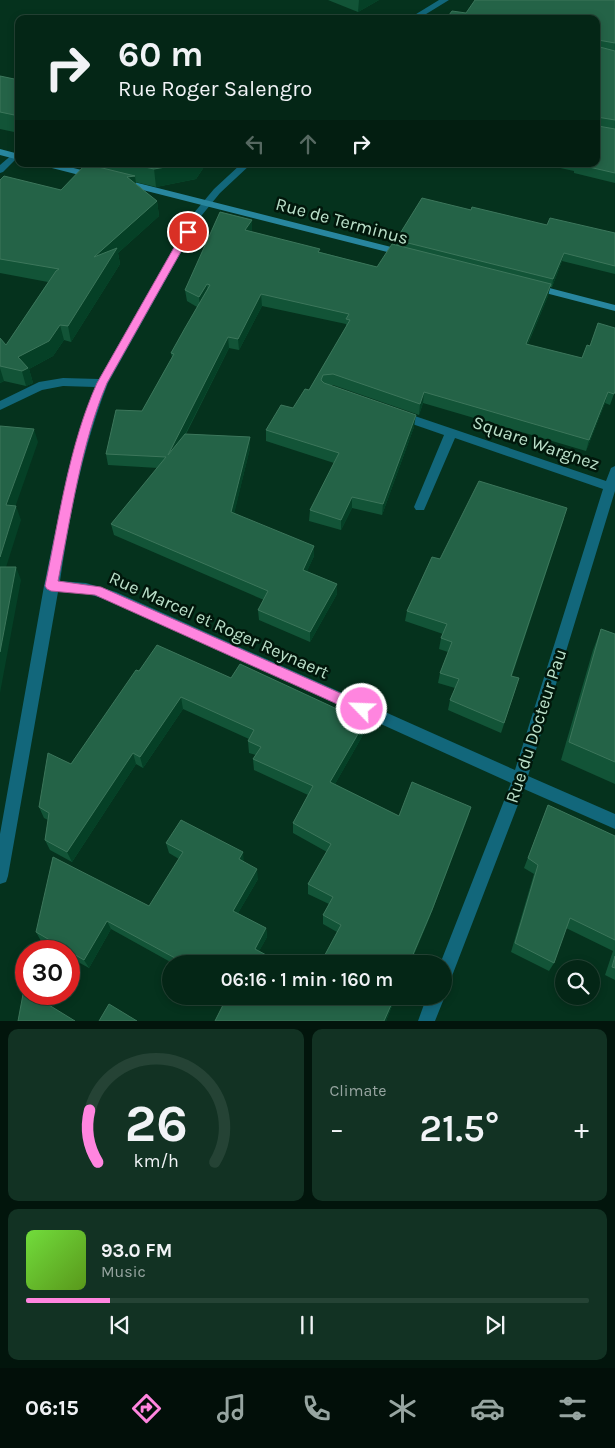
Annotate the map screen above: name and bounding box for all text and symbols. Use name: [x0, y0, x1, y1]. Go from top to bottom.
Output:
text: 60 m: [118, 34, 203, 75]
icon: right: [35, 35, 100, 100]
text: Rue Roger Salengro: [118, 76, 312, 102]
icon: left: [241, 130, 269, 158]
icon: ahead: [294, 130, 322, 158]
icon: right: [347, 130, 375, 158]
street label: Rue de Terminus: [273, 193, 411, 249]
pin: [167, 211, 209, 253]
icon: arrive: [174, 218, 202, 246]
street label: Square Wargnez: [470, 411, 602, 475]
street label: Rue Marcel et Roger Reynaert: [106, 567, 332, 684]
street label: Rue du Docteur Pau: [501, 646, 571, 806]
position arrow: [335, 682, 387, 734]
speed limit sign: 30: [15, 940, 80, 1005]
map controls: [555, 960, 600, 1005]
button: search: [555, 960, 600, 1005]
text: 06:16 · 1 min · 160 m: [221, 969, 393, 991]
text: Climate: [330, 1081, 387, 1100]
text: 26: [124, 1093, 187, 1154]
text: 21.5°: [419, 1106, 499, 1151]
text: −: [330, 1112, 344, 1145]
text: +: [574, 1112, 589, 1145]
text: km/h: [133, 1151, 178, 1172]
text: 93.0 FM: [101, 1240, 172, 1262]
text: Music: [101, 1262, 146, 1281]
icon: previous: [106, 1311, 134, 1339]
icon: pause: [293, 1311, 321, 1339]
icon: next: [481, 1311, 509, 1339]
icon: directions: [129, 1391, 164, 1426]
icon: music: [214, 1391, 249, 1426]
icon: phone: [299, 1391, 334, 1426]
icon: climate: [385, 1391, 420, 1426]
icon: car: [470, 1391, 505, 1426]
icon: filters: [555, 1391, 590, 1426]
text: 06:15: [25, 1395, 79, 1421]

